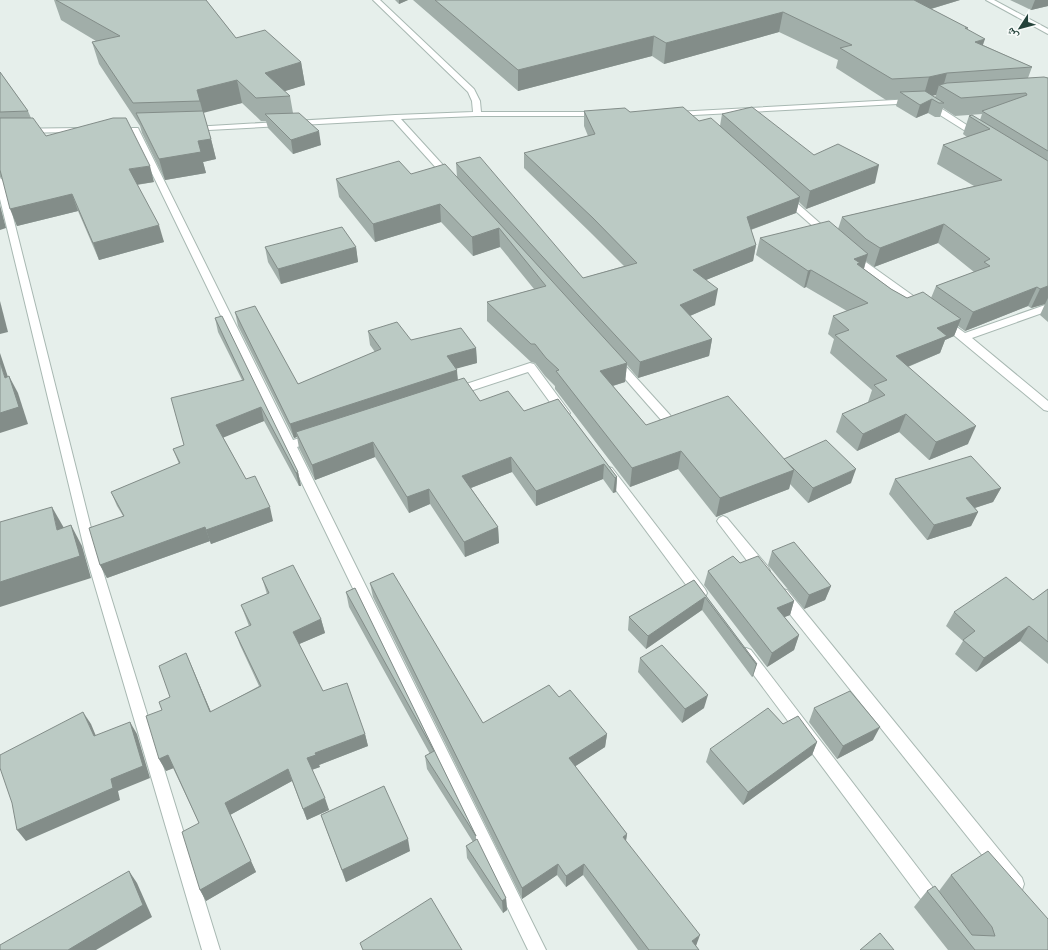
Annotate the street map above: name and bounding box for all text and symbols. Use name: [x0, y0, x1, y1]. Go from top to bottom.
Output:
north arrow: [1000, 8, 1040, 48]
text: ش: [1003, 24, 1022, 43]

